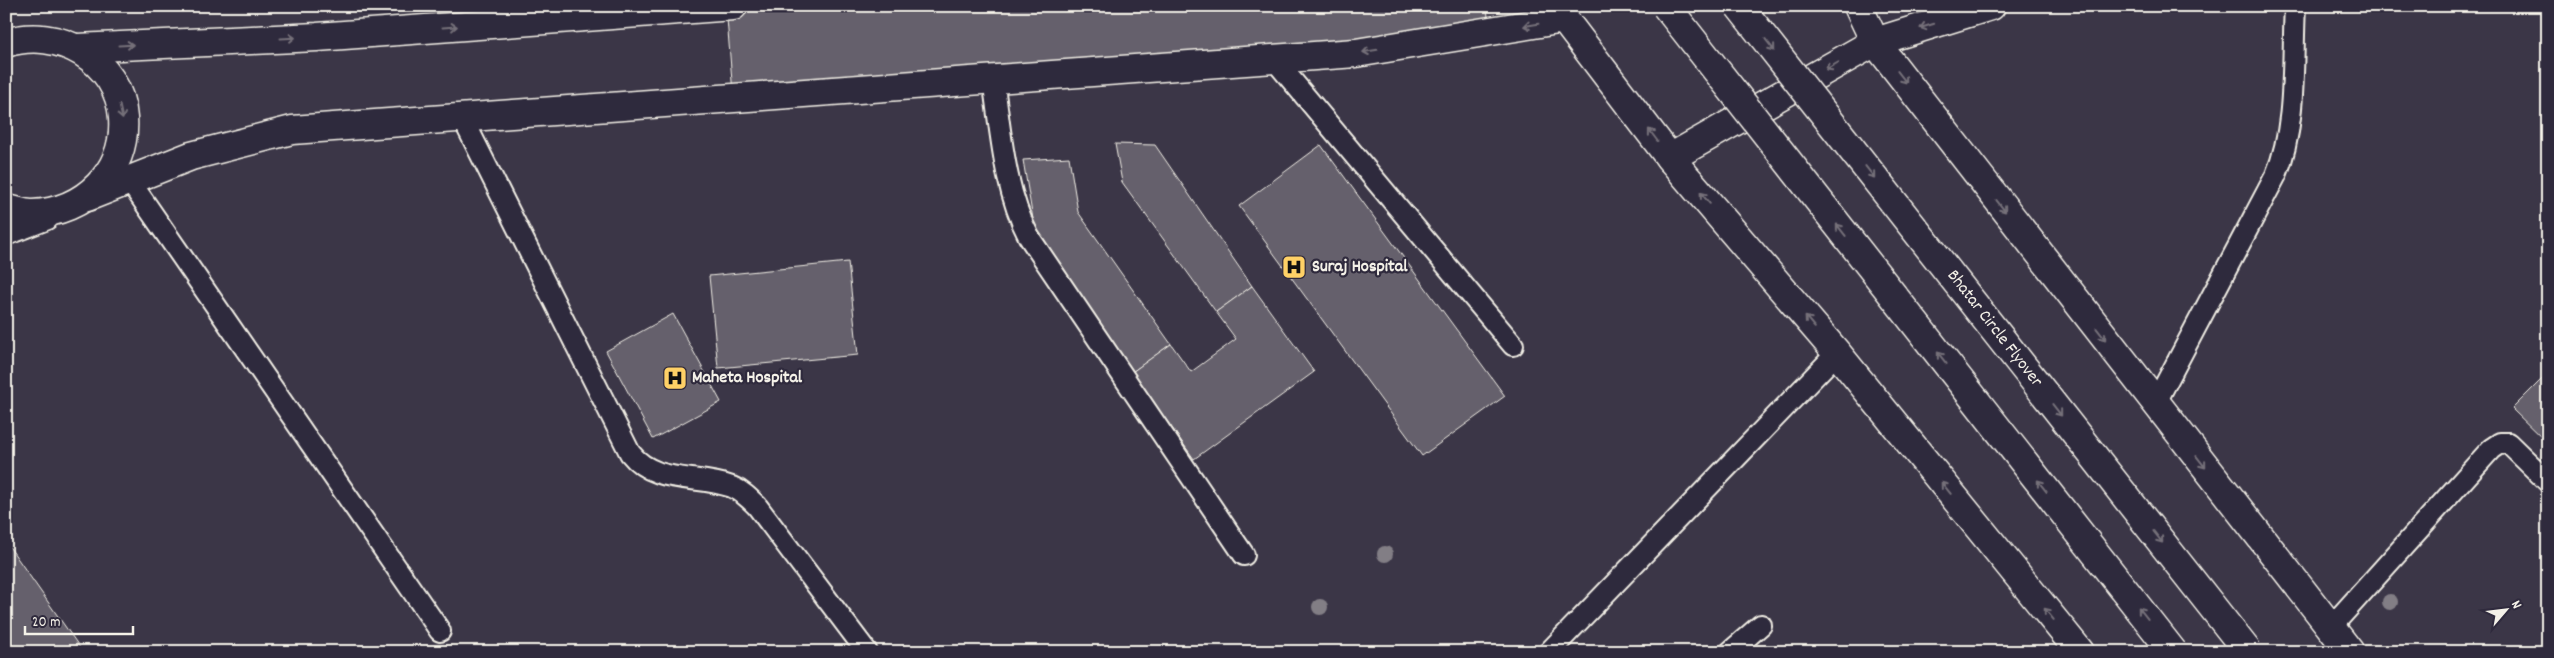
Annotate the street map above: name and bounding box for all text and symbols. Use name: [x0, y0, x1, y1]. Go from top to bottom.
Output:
one-way arrow: [1523, 20, 1539, 30]
one-way arrow: [1920, 22, 1936, 31]
one-way arrow: [442, 23, 458, 32]
one-way arrow: [280, 34, 296, 43]
one-way arrow: [1764, 38, 1775, 51]
one-way arrow: [117, 41, 133, 50]
one-way arrow: [1363, 46, 1379, 56]
one-way arrow: [1826, 62, 1840, 72]
one-way arrow: [1896, 70, 1907, 83]
one-way arrow: [117, 103, 126, 119]
one-way arrow: [1648, 128, 1658, 142]
one-way arrow: [1865, 165, 1876, 178]
one-way arrow: [1699, 192, 1710, 205]
one-way arrow: [1996, 199, 2007, 212]
one-way arrow: [1836, 224, 1847, 237]
hospital icon: Suraj Hospital: [1281, 254, 1307, 280]
place label: Suraj Hospital: [1312, 255, 1408, 280]
street label: Bhatar Circle Flyover: [1940, 265, 2048, 393]
one-way arrow: [1804, 315, 1816, 328]
one-way arrow: [2095, 327, 2106, 340]
one-way arrow: [1936, 352, 1947, 365]
hospital icon: Maheta Hospital: [662, 365, 688, 391]
place label: Maheta Hospital: [692, 366, 803, 391]
one-way arrow: [2052, 403, 2063, 416]
one-way arrow: [2195, 455, 2206, 468]
one-way arrow: [2037, 480, 2048, 493]
one-way arrow: [1941, 482, 1952, 495]
one-way arrow: [2152, 531, 2163, 544]
north arrow: [2482, 586, 2532, 636]
text: N: [2505, 597, 2526, 613]
scale bar: [25, 603, 132, 635]
one-way arrow: [2137, 607, 2148, 620]
one-way arrow: [2044, 608, 2055, 621]
text: 20 m: [32, 612, 60, 634]

